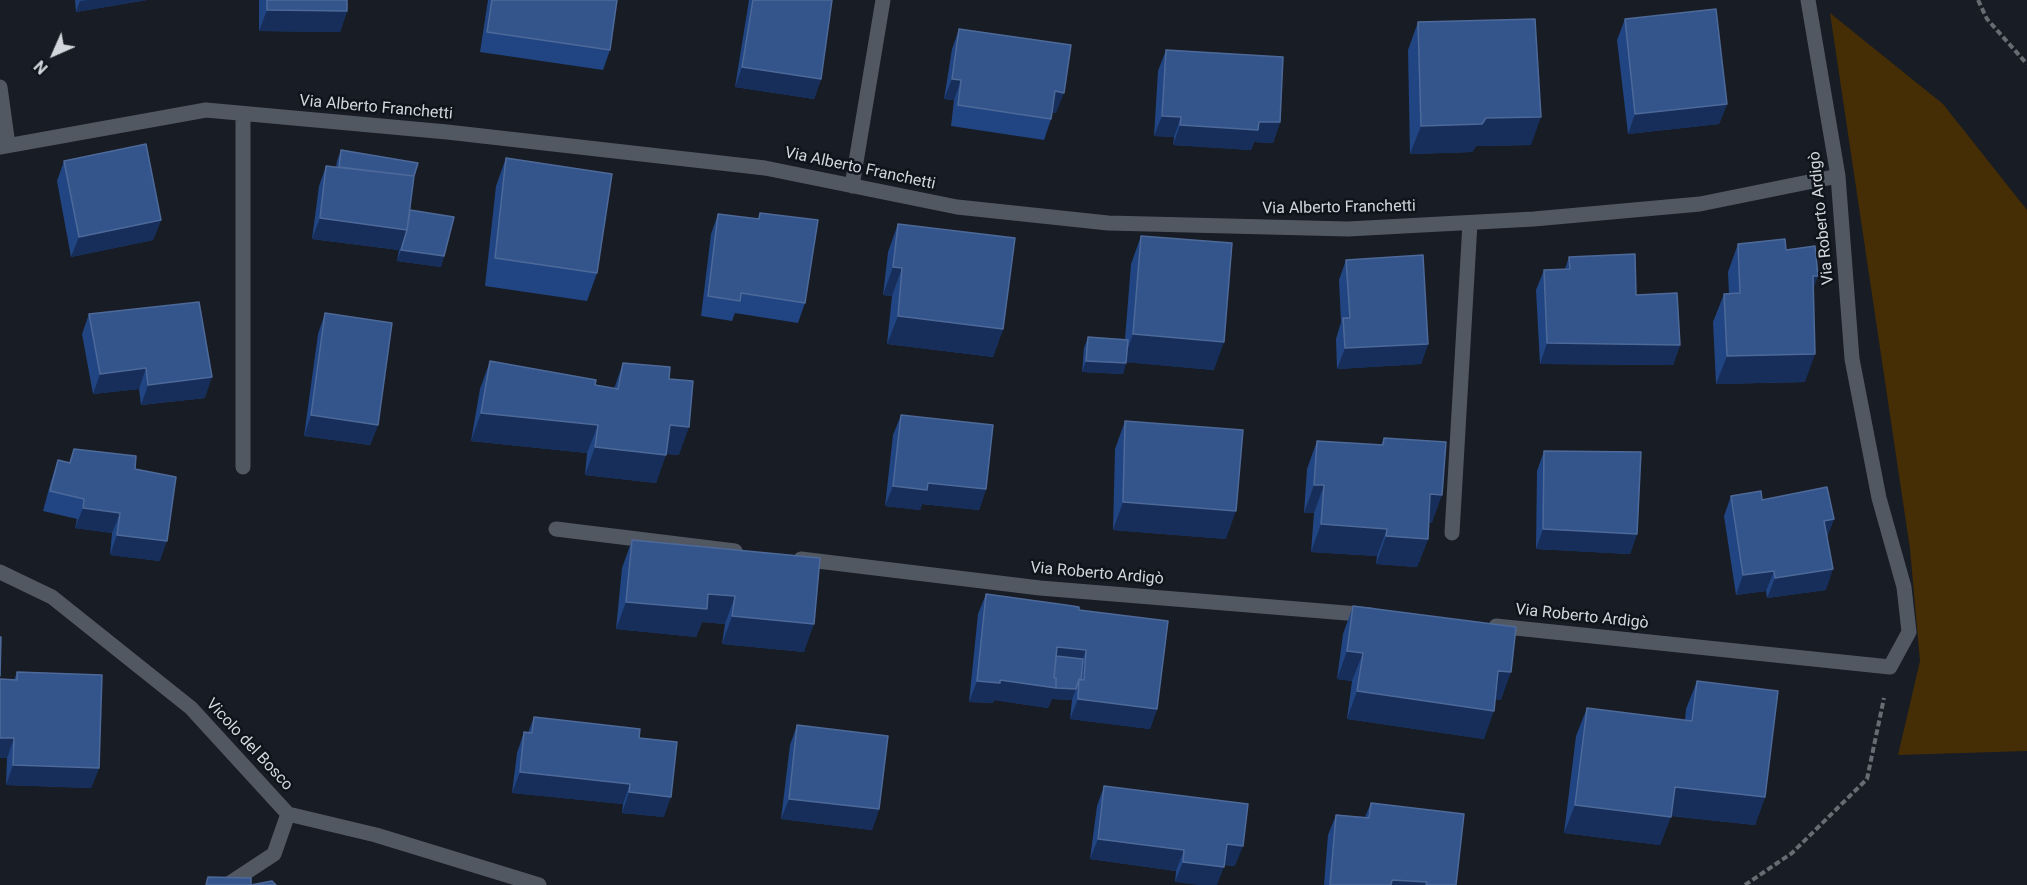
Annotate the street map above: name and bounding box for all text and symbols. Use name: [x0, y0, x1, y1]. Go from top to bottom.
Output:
north arrow: [24, 24, 84, 84]
text: N: [30, 56, 52, 78]
street label: Via Alberto Franchetti: [299, 92, 453, 124]
street label: Via Alberto Franchetti: [783, 144, 937, 194]
street label: Via Roberto Ardigò: [1805, 150, 1839, 286]
street label: Via Alberto Franchetti: [1262, 197, 1416, 219]
street label: Via Roberto Ardigò: [1029, 559, 1165, 589]
street label: Via Roberto Ardigò: [1514, 600, 1650, 634]
street label: Vicolo del Bosco: [201, 695, 297, 795]

